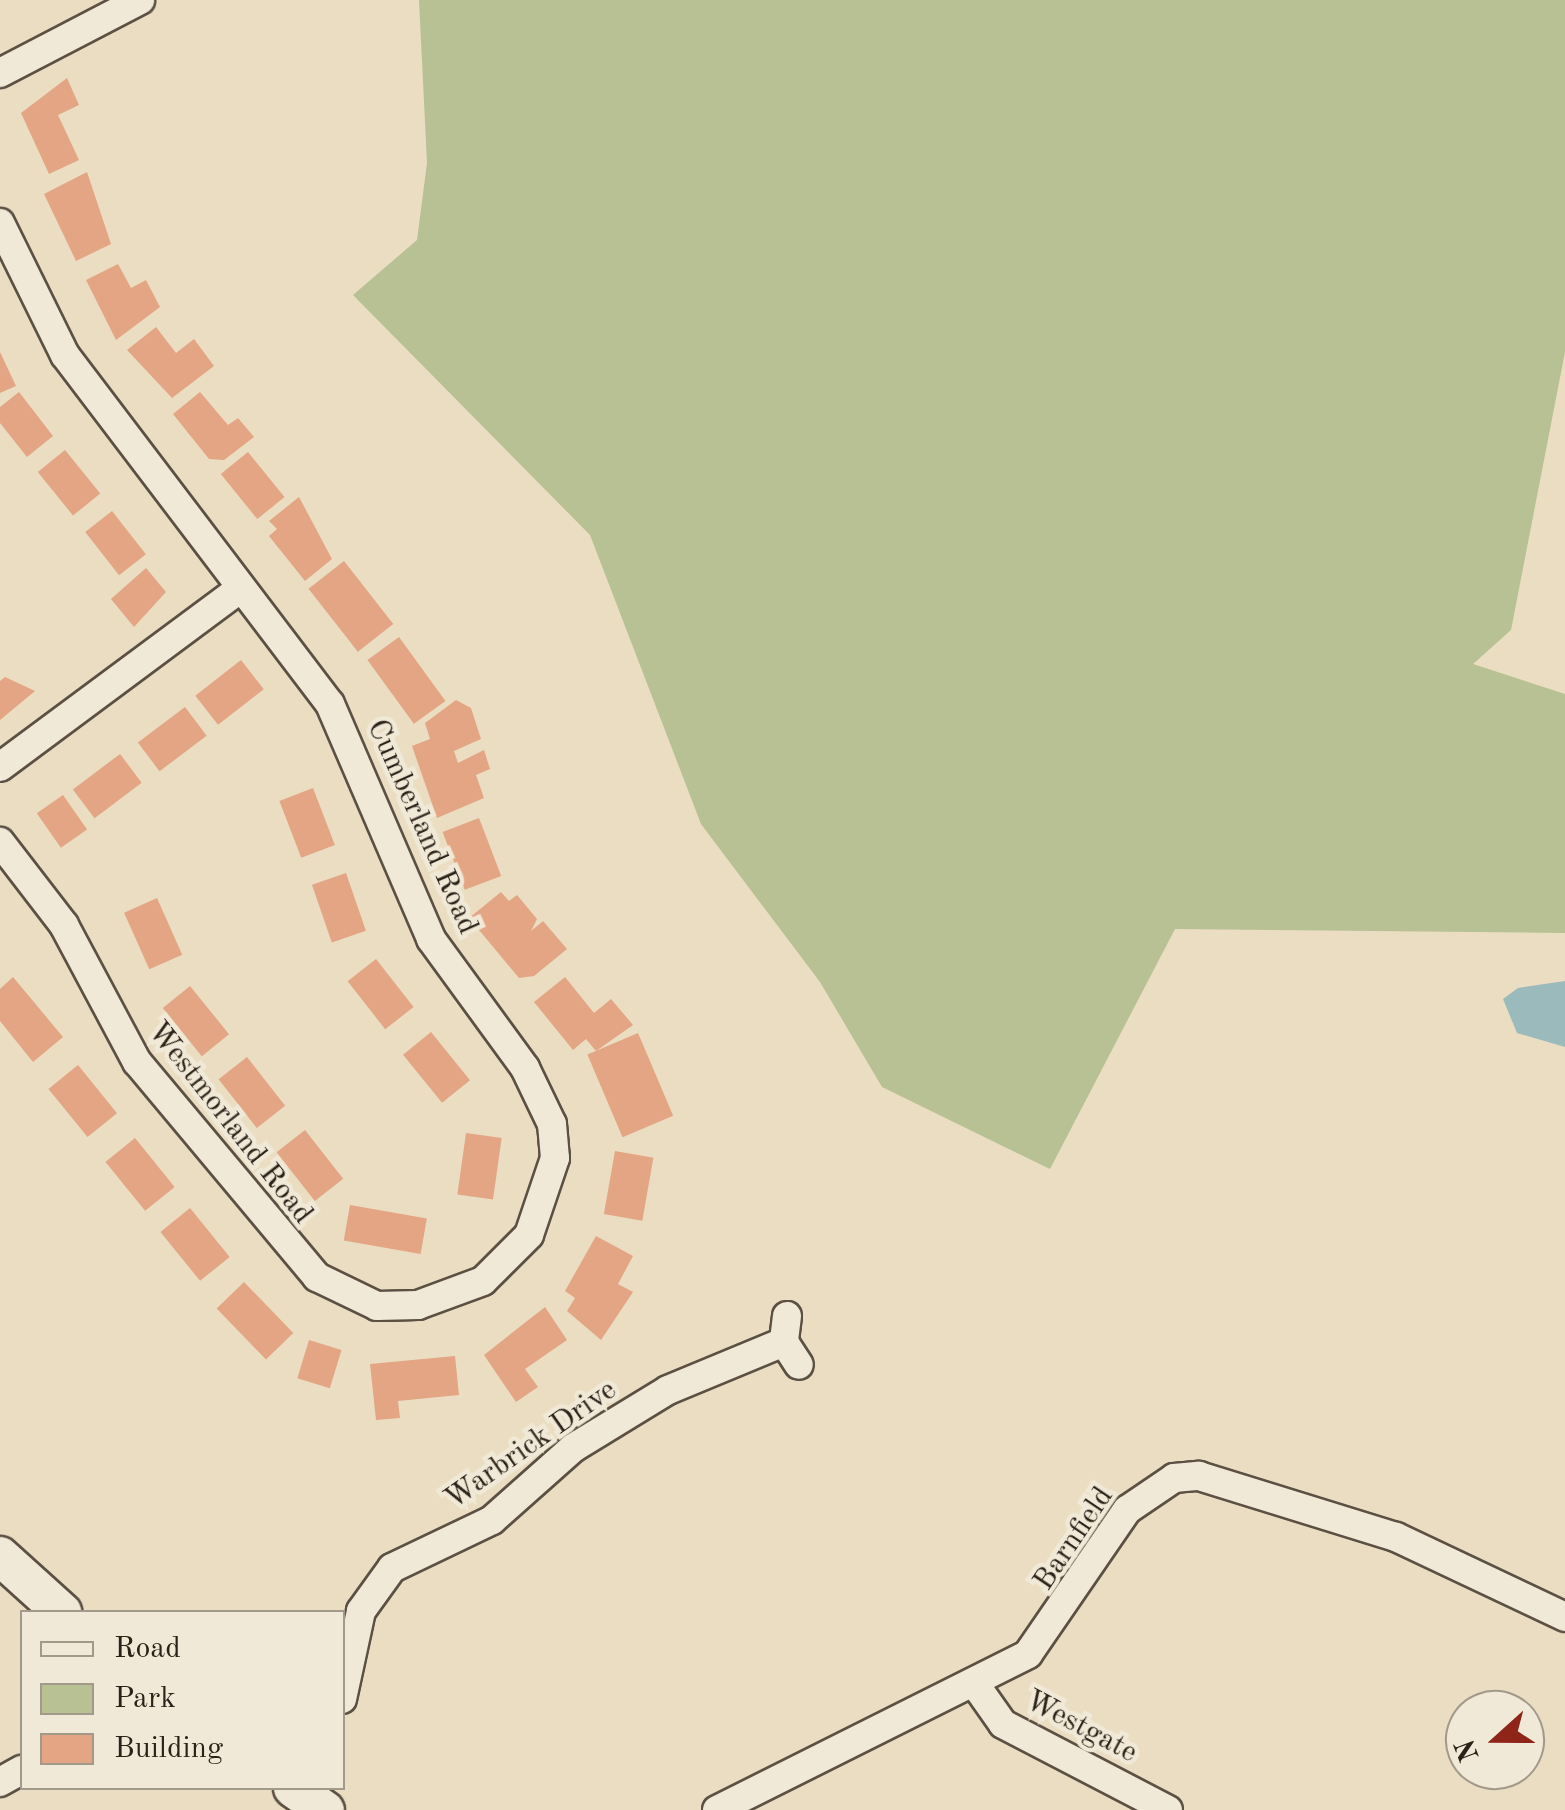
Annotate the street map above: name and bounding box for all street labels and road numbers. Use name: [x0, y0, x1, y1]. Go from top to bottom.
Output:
street label: Cumberland Road: [358, 714, 486, 940]
street label: Westmorland Road: [140, 1014, 320, 1232]
street label: Warbrick Drive: [438, 1372, 624, 1518]
street label: Barnfield: [1026, 1480, 1122, 1598]
street label: Westgate: [1019, 1683, 1143, 1771]

